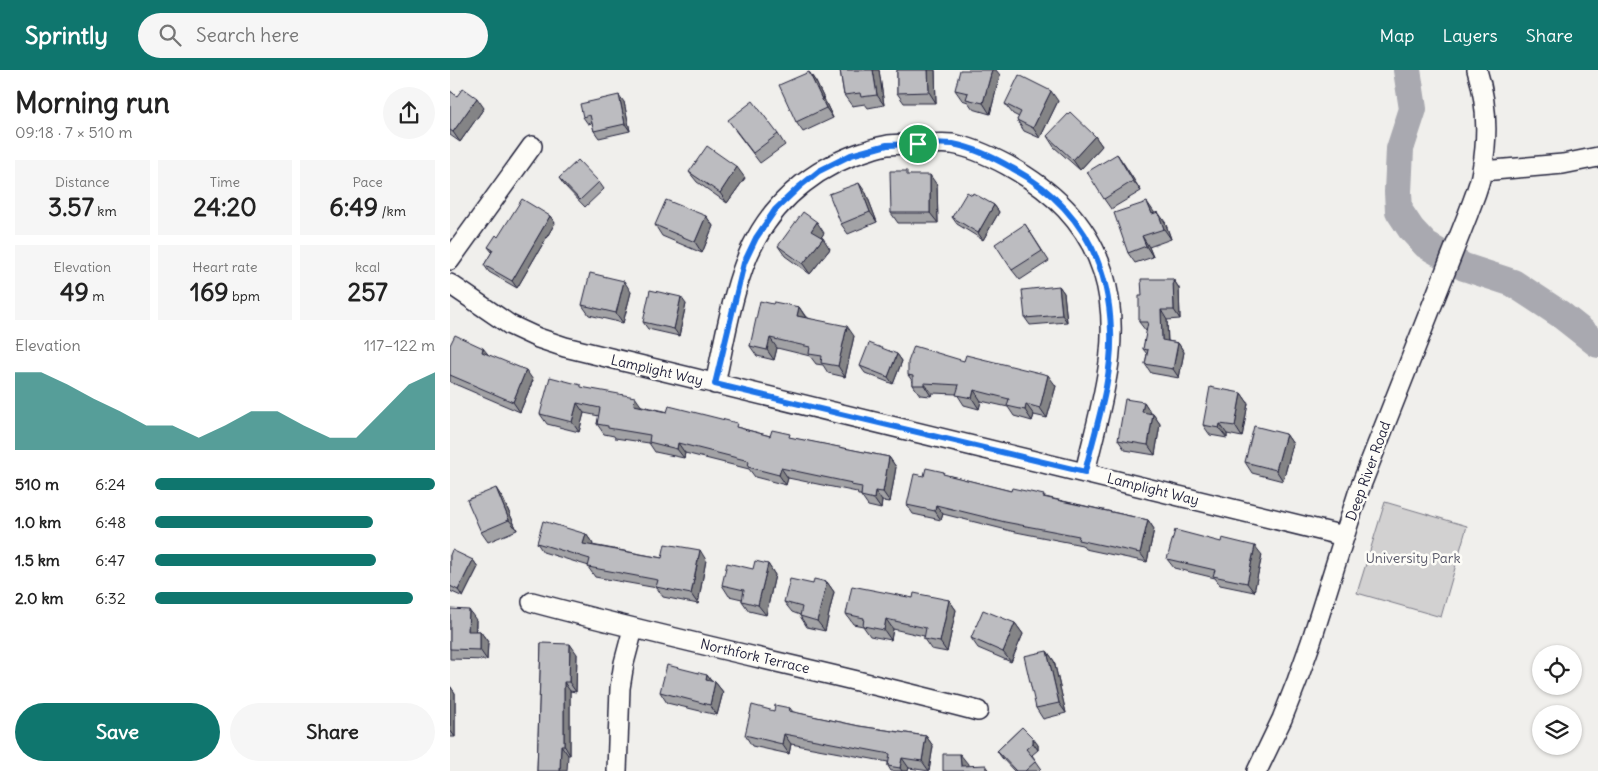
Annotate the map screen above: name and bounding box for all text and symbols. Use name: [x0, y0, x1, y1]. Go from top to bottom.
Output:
search box: [138, 13, 488, 58]
text: Sprintly: [25, 20, 108, 50]
icon: search: [156, 21, 184, 49]
text: Search here: [196, 23, 299, 47]
text: Map: [1379, 24, 1414, 47]
text: Layers: [1442, 24, 1498, 47]
text: Share: [1526, 24, 1573, 47]
text: Morning run: [15, 85, 170, 121]
button: share: [383, 87, 435, 139]
text: 09:18 · 7 × 510 m: [15, 122, 133, 142]
pin: [897, 123, 939, 165]
icon: arrive: [904, 130, 932, 158]
text: Distance: [55, 173, 110, 191]
text: Time: [210, 173, 240, 191]
text: Pace: [352, 173, 383, 191]
text: 3.57: [48, 191, 94, 223]
text: 24:20: [193, 191, 257, 223]
text: 6:49: [329, 191, 378, 223]
text: km: [94, 202, 117, 220]
text: /km: [378, 202, 406, 220]
text: Elevation: [54, 258, 111, 276]
text: Heart rate: [193, 258, 257, 276]
text: kcal: [355, 258, 380, 276]
text: 49: [60, 276, 89, 308]
text: 169: [190, 276, 229, 308]
text: 257: [348, 276, 388, 308]
text: m: [89, 287, 105, 305]
text: bpm: [229, 287, 260, 305]
text: Elevation: [15, 335, 81, 355]
text: 117–122 m: [364, 335, 435, 355]
street label: Lamplight Way: [609, 351, 705, 389]
street label: Deep River Road: [1342, 419, 1394, 523]
street label: Lamplight Way: [1105, 469, 1201, 509]
text: 510 m: [15, 474, 59, 494]
text: 6:24: [95, 474, 126, 494]
text: 1.0 km: [15, 512, 61, 532]
text: 6:48: [95, 512, 126, 532]
park label: University Park: [1365, 549, 1461, 567]
text: 1.5 km: [15, 550, 60, 570]
text: 6:47: [95, 550, 125, 570]
text: 2.0 km: [15, 588, 64, 608]
text: 6:32: [95, 588, 126, 608]
street label: Northfork Terrace: [698, 635, 812, 677]
map controls: [1532, 645, 1582, 755]
button: locate: [1532, 645, 1582, 695]
button: Save: [15, 703, 220, 761]
button: Share: [230, 703, 435, 761]
button: layers: [1532, 705, 1582, 755]

